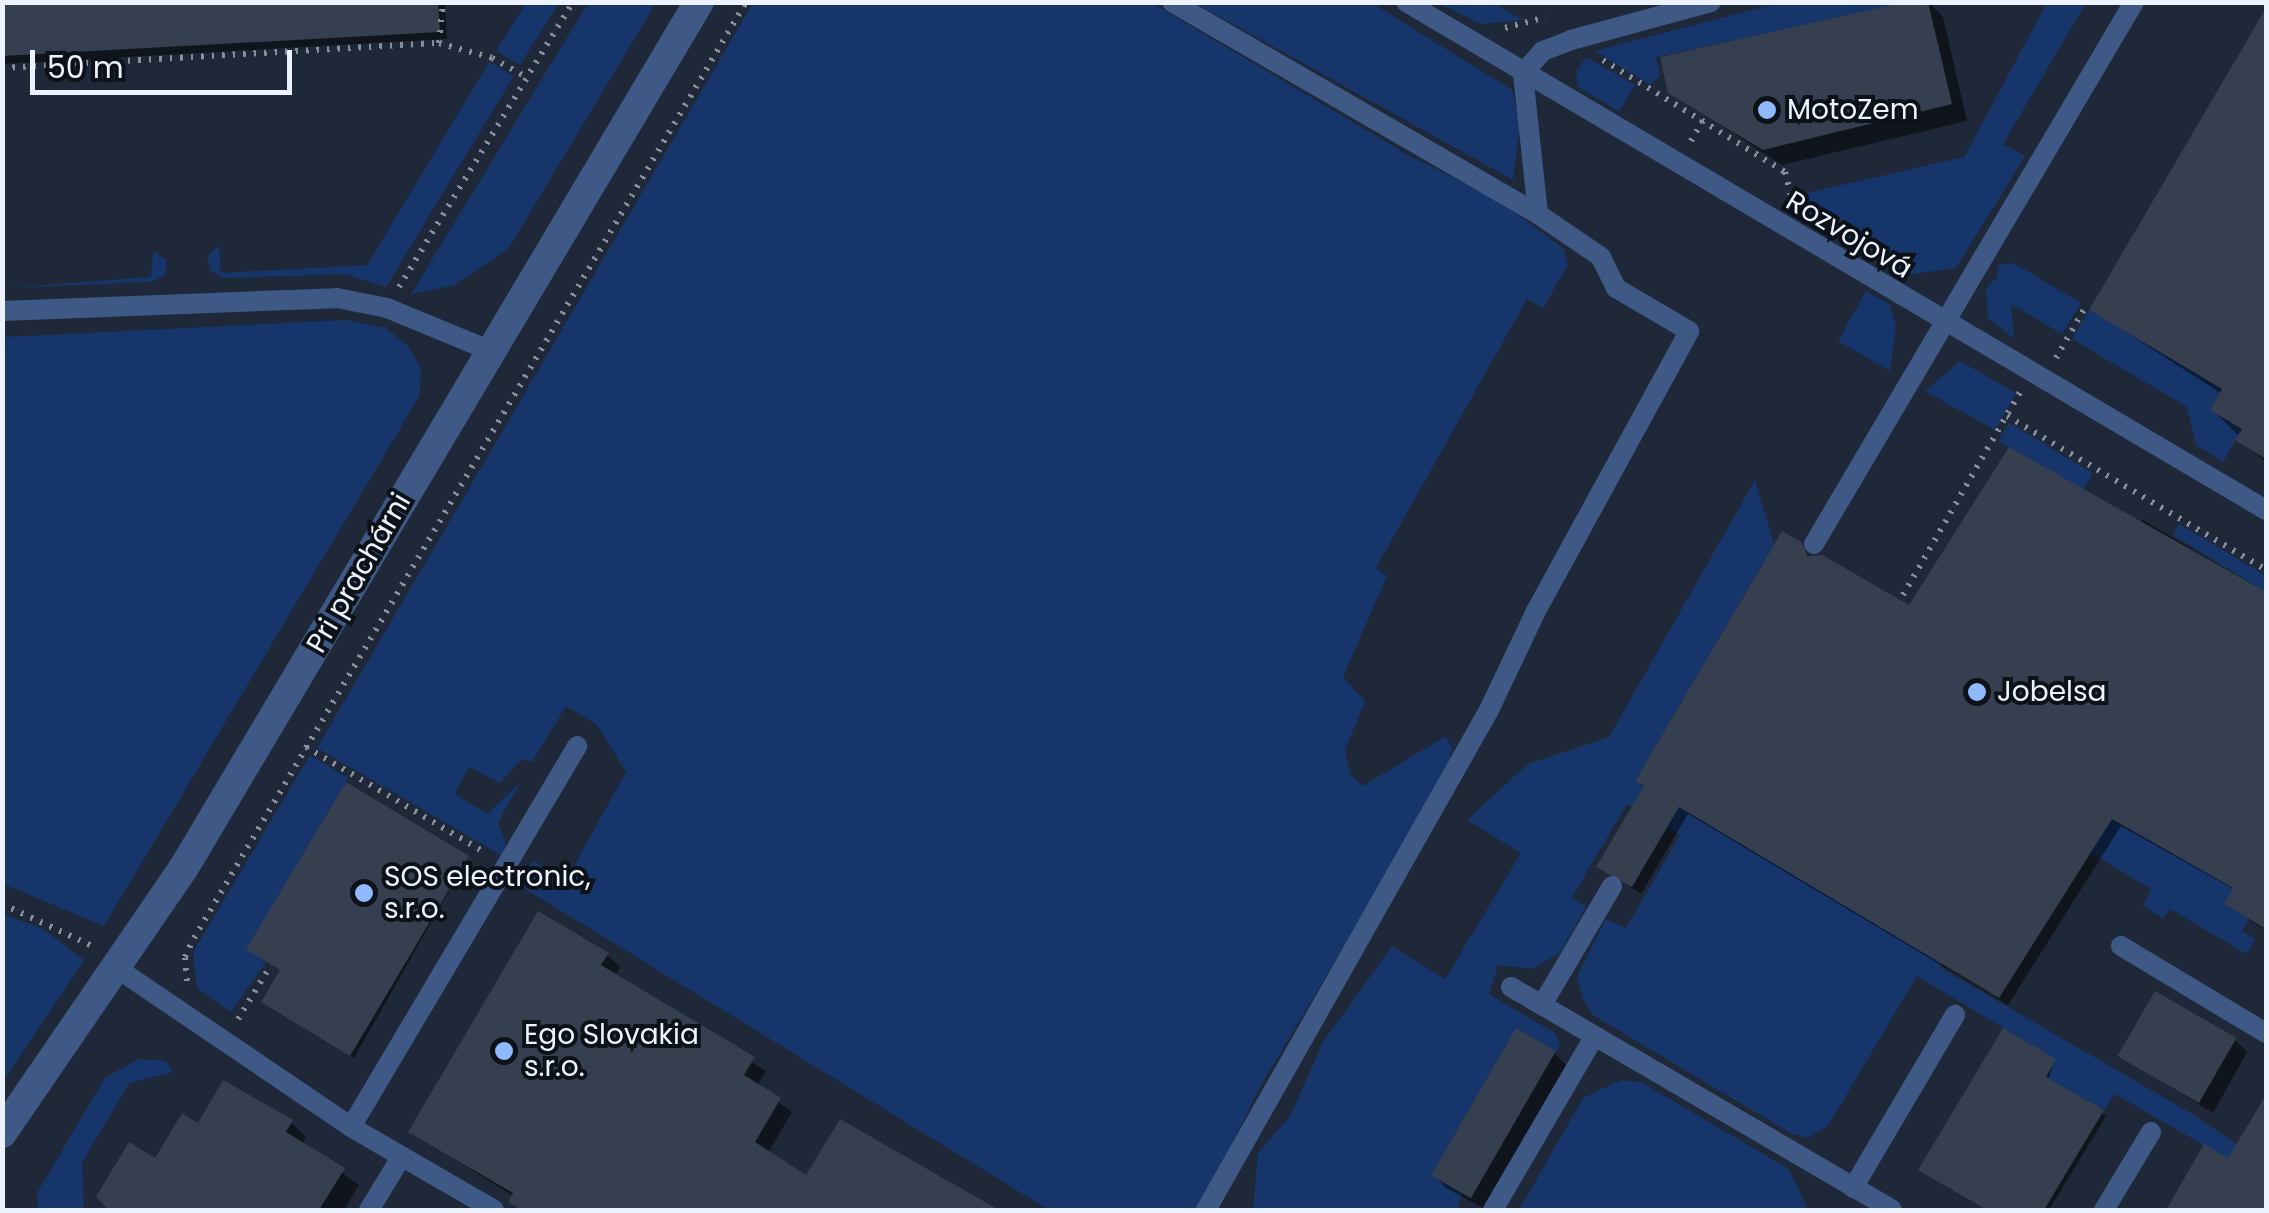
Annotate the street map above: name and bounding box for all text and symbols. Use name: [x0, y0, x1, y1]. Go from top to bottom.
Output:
scale bar: [35, 30, 298, 92]
text: 50 m: [47, 46, 124, 89]
place label: MotoZem: [1787, 93, 1918, 127]
marker: MotoZem: [1756, 99, 1778, 121]
street label: Rozvojová: [1780, 184, 1918, 286]
street label: Pri prachárni: [300, 487, 418, 659]
place label: Jobelsa: [1997, 675, 2106, 709]
marker: Jobelsa: [1966, 681, 1988, 703]
place label: SOS electronic, s.r.o.: [384, 860, 591, 926]
marker: SOS electronic, s.r.o.: [353, 882, 375, 904]
place label: Ego Slovakia s.r.o.: [524, 1018, 699, 1084]
marker: Ego Slovakia s.r.o.: [493, 1040, 515, 1062]

